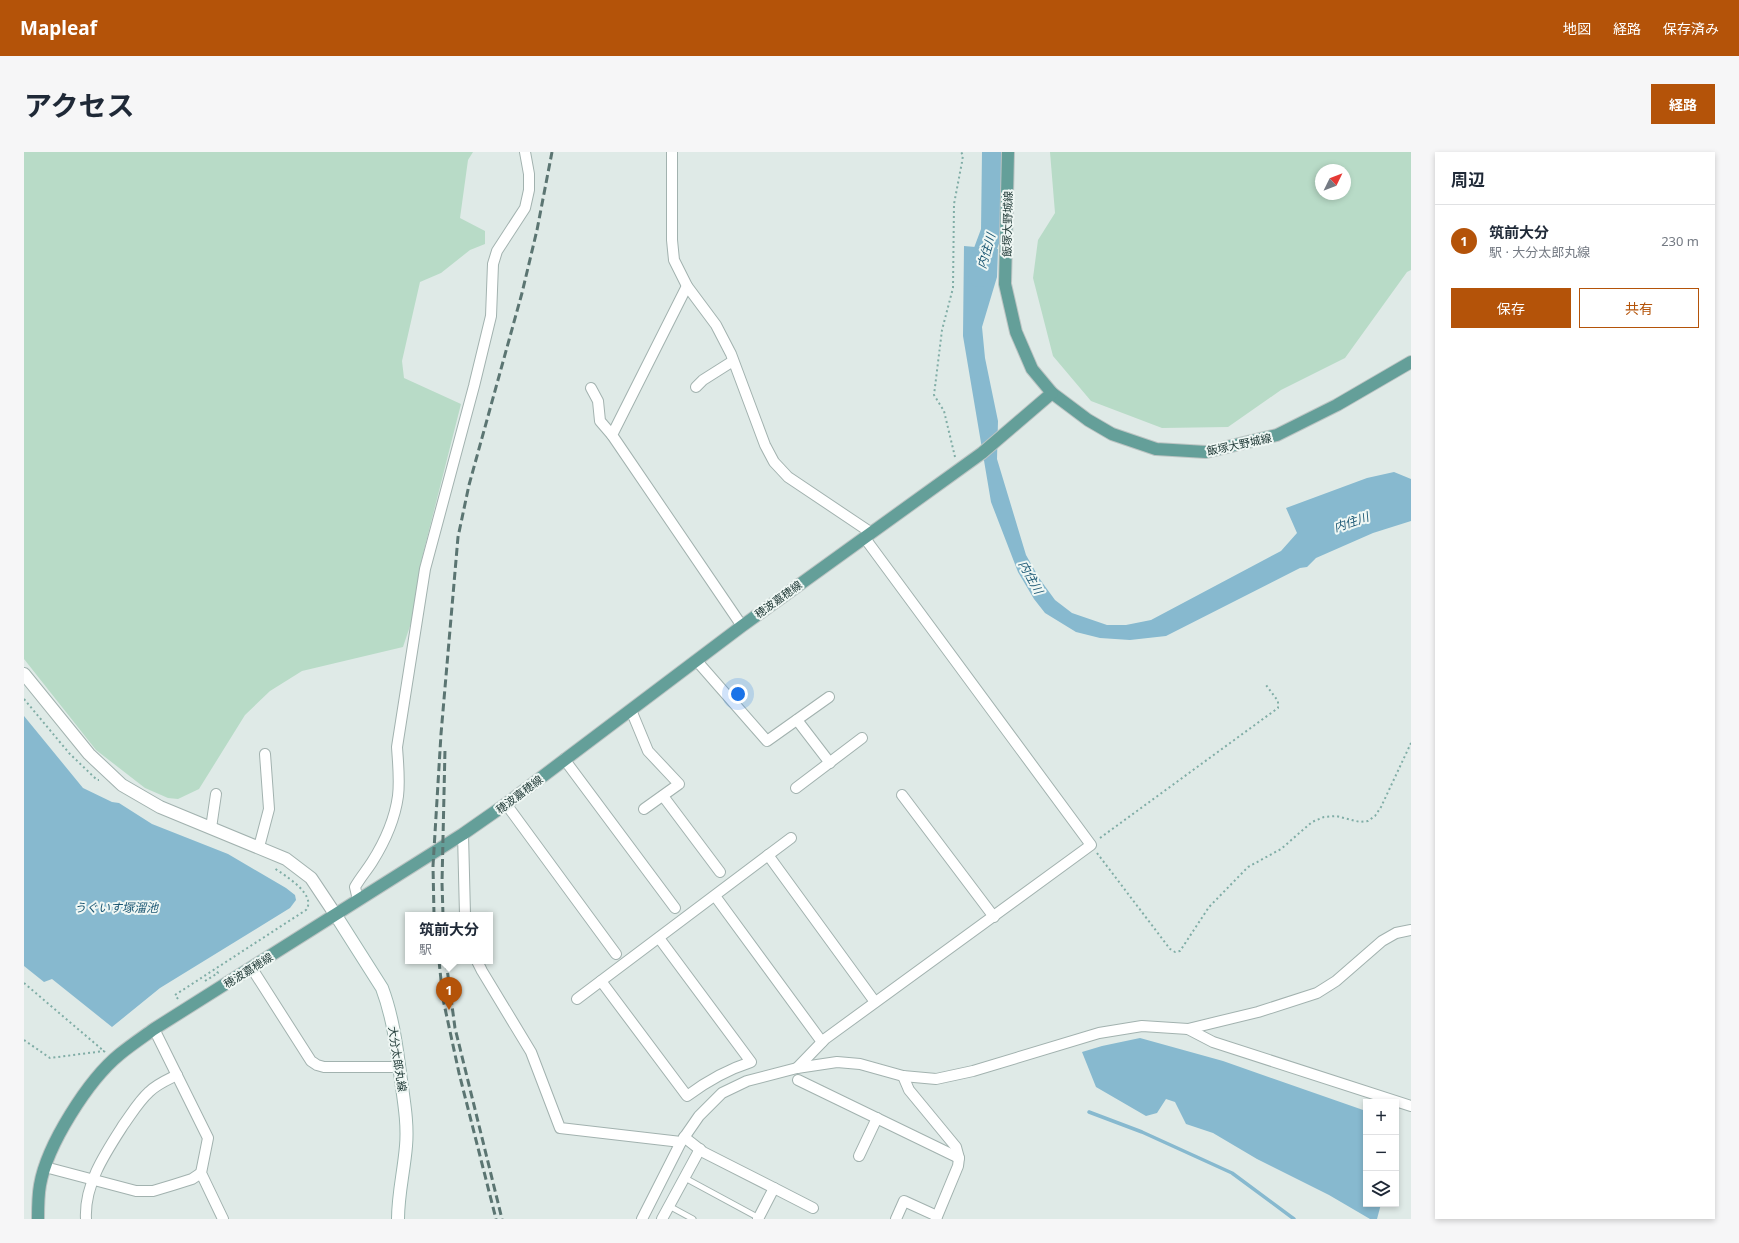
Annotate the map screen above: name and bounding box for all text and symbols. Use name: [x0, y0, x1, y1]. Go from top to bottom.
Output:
text: Mapleaf: [20, 15, 97, 41]
text: 地図: [1563, 19, 1591, 38]
text: 経路: [1613, 19, 1641, 38]
text: 保存済み: [1663, 19, 1719, 38]
button: 経路: [1651, 84, 1715, 124]
text: アクセス: [24, 86, 135, 124]
north arrow: [1315, 164, 1351, 200]
text: 周辺: [1451, 168, 1485, 191]
street label: 飯塚大野城線: [999, 191, 1015, 257]
text: 筑前大分: [1489, 222, 1549, 242]
water label: 内住川: [973, 229, 1000, 271]
text: 1: [1460, 232, 1468, 250]
text: 230 m: [1661, 232, 1699, 250]
text: 駅 · 大分太郎丸線: [1489, 243, 1590, 261]
button: 保存: [1451, 288, 1571, 328]
button: 共有: [1579, 288, 1699, 328]
street label: 飯塚大野城線: [1205, 430, 1273, 458]
water label: 内住川: [1331, 507, 1373, 536]
water label: 内住川: [1015, 557, 1048, 599]
street label: 穂波嘉穂線: [751, 577, 805, 621]
your location: [728, 684, 748, 704]
street label: 穂波嘉穂線: [493, 771, 545, 817]
water label: うぐいす塚溜池: [74, 899, 159, 916]
popup: [405, 912, 493, 964]
text: 筑前大分: [419, 919, 479, 939]
text: 駅: [419, 940, 432, 958]
street label: 穂波嘉穂線: [221, 949, 275, 991]
pin: 1: [436, 977, 462, 1010]
street label: 大分太郎丸線: [385, 1025, 411, 1093]
map controls: [1363, 1099, 1399, 1207]
button: +: [1363, 1099, 1399, 1135]
button: −: [1363, 1135, 1399, 1171]
button: layers: [1363, 1171, 1399, 1207]

